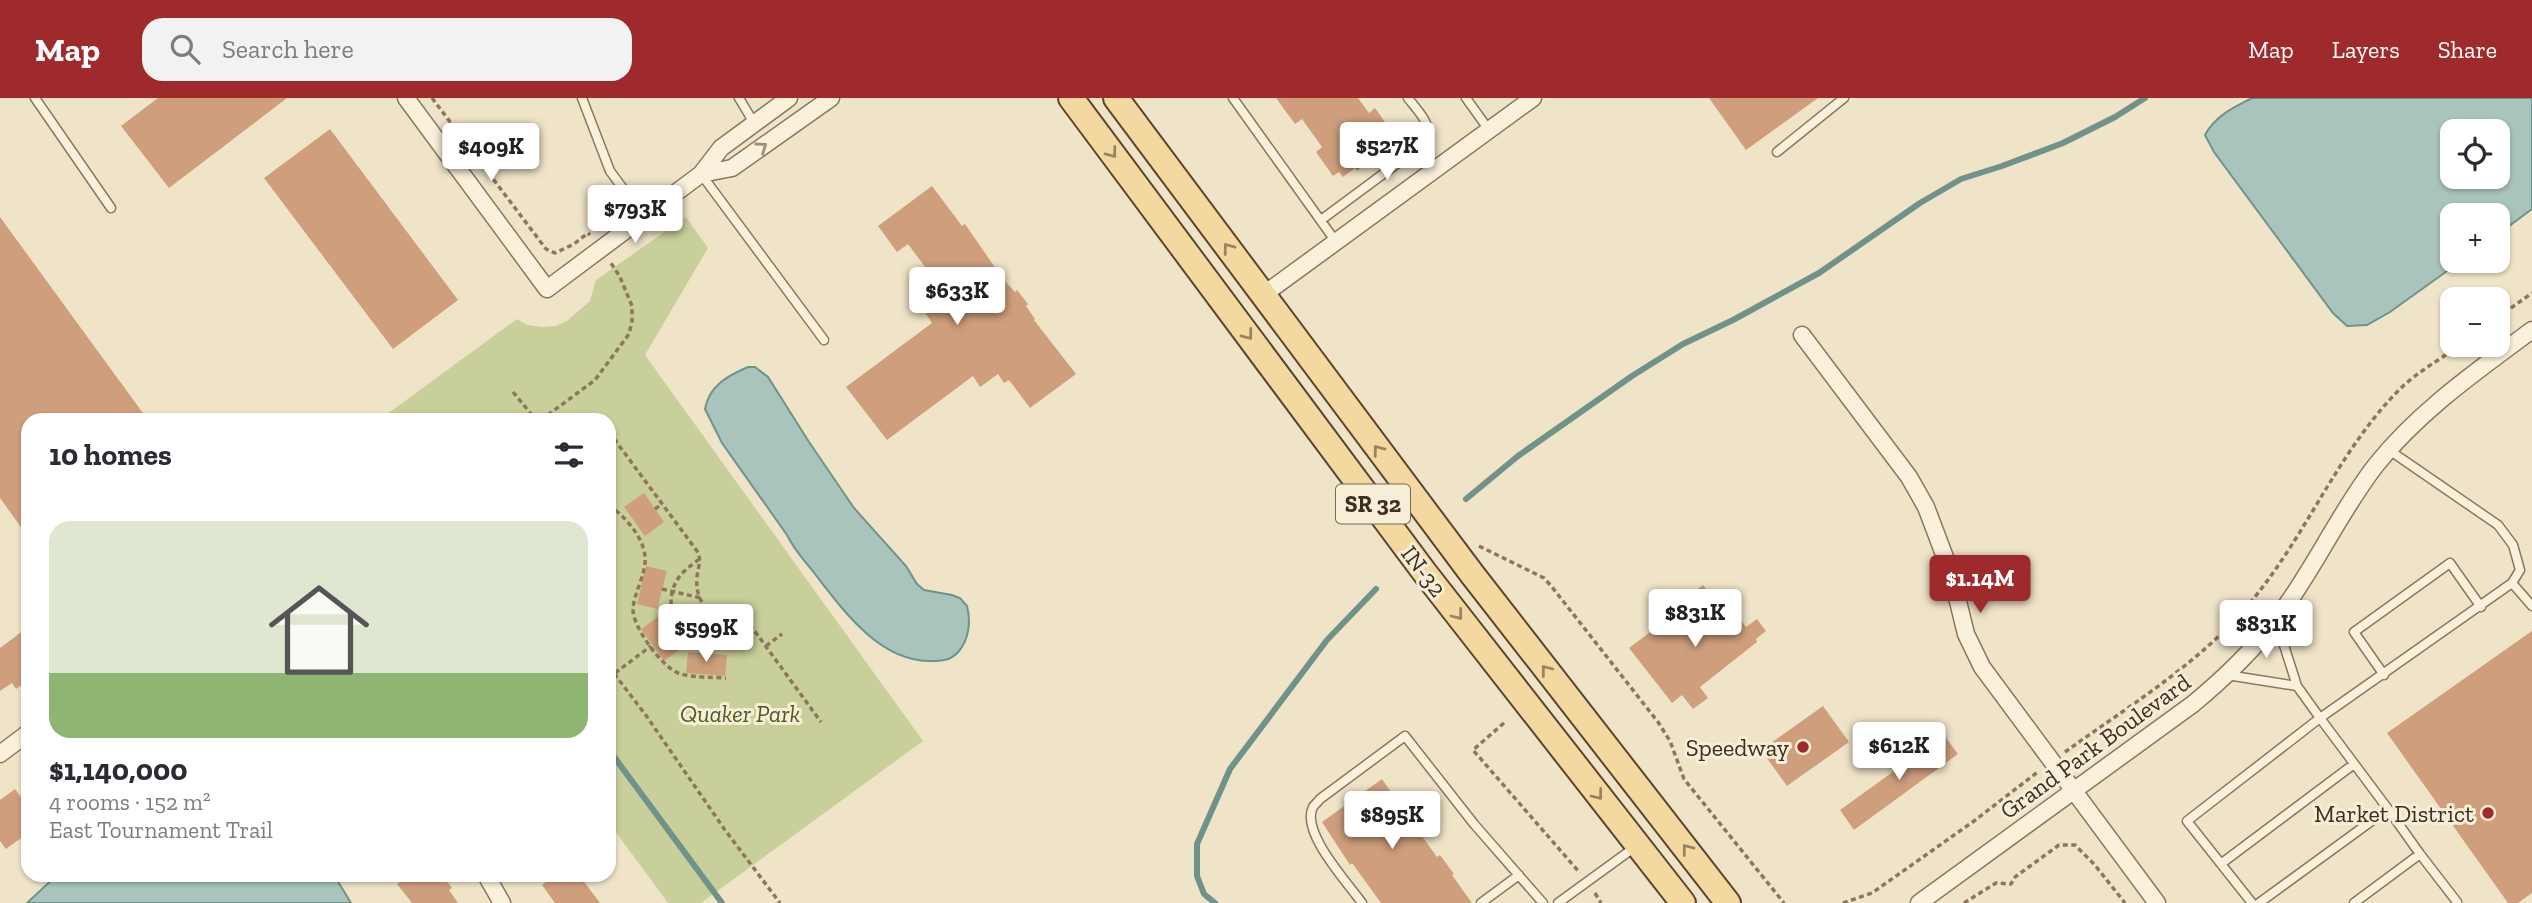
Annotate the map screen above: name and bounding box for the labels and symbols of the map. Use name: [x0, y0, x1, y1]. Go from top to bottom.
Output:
pin: $527K: [1338, 122, 1436, 182]
pin: $409K: [442, 123, 540, 183]
one-way arrow: [755, 142, 768, 155]
one-way arrow: [1104, 145, 1117, 158]
pin: $793K: [586, 186, 684, 245]
one-way arrow: [1224, 243, 1236, 256]
pin: $633K: [908, 268, 1006, 327]
one-way arrow: [1240, 327, 1252, 340]
one-way arrow: [1374, 445, 1387, 458]
road number: SR 32: [1336, 484, 1410, 524]
street label: IN-32: [1395, 540, 1453, 602]
pin: $1.14M: [1923, 556, 2037, 615]
pin: $831K: [1646, 589, 1744, 649]
pin: $831K: [2217, 601, 2315, 660]
pin: $599K: [657, 604, 755, 664]
one-way arrow: [1449, 608, 1462, 620]
one-way arrow: [1542, 665, 1555, 677]
street label: Grand Park Boulevard: [1994, 667, 2196, 825]
park label: Quaker Park: [680, 699, 800, 728]
pin: $612K: [1850, 722, 1948, 782]
place label: Speedway: [1686, 733, 1790, 762]
marker: Speedway: [1795, 739, 1811, 755]
one-way arrow: [1590, 787, 1603, 799]
pin: $895K: [1343, 792, 1441, 851]
place label: Market District: [2314, 799, 2474, 828]
marker: Market District: [2480, 805, 2496, 821]
one-way arrow: [1682, 844, 1695, 856]

